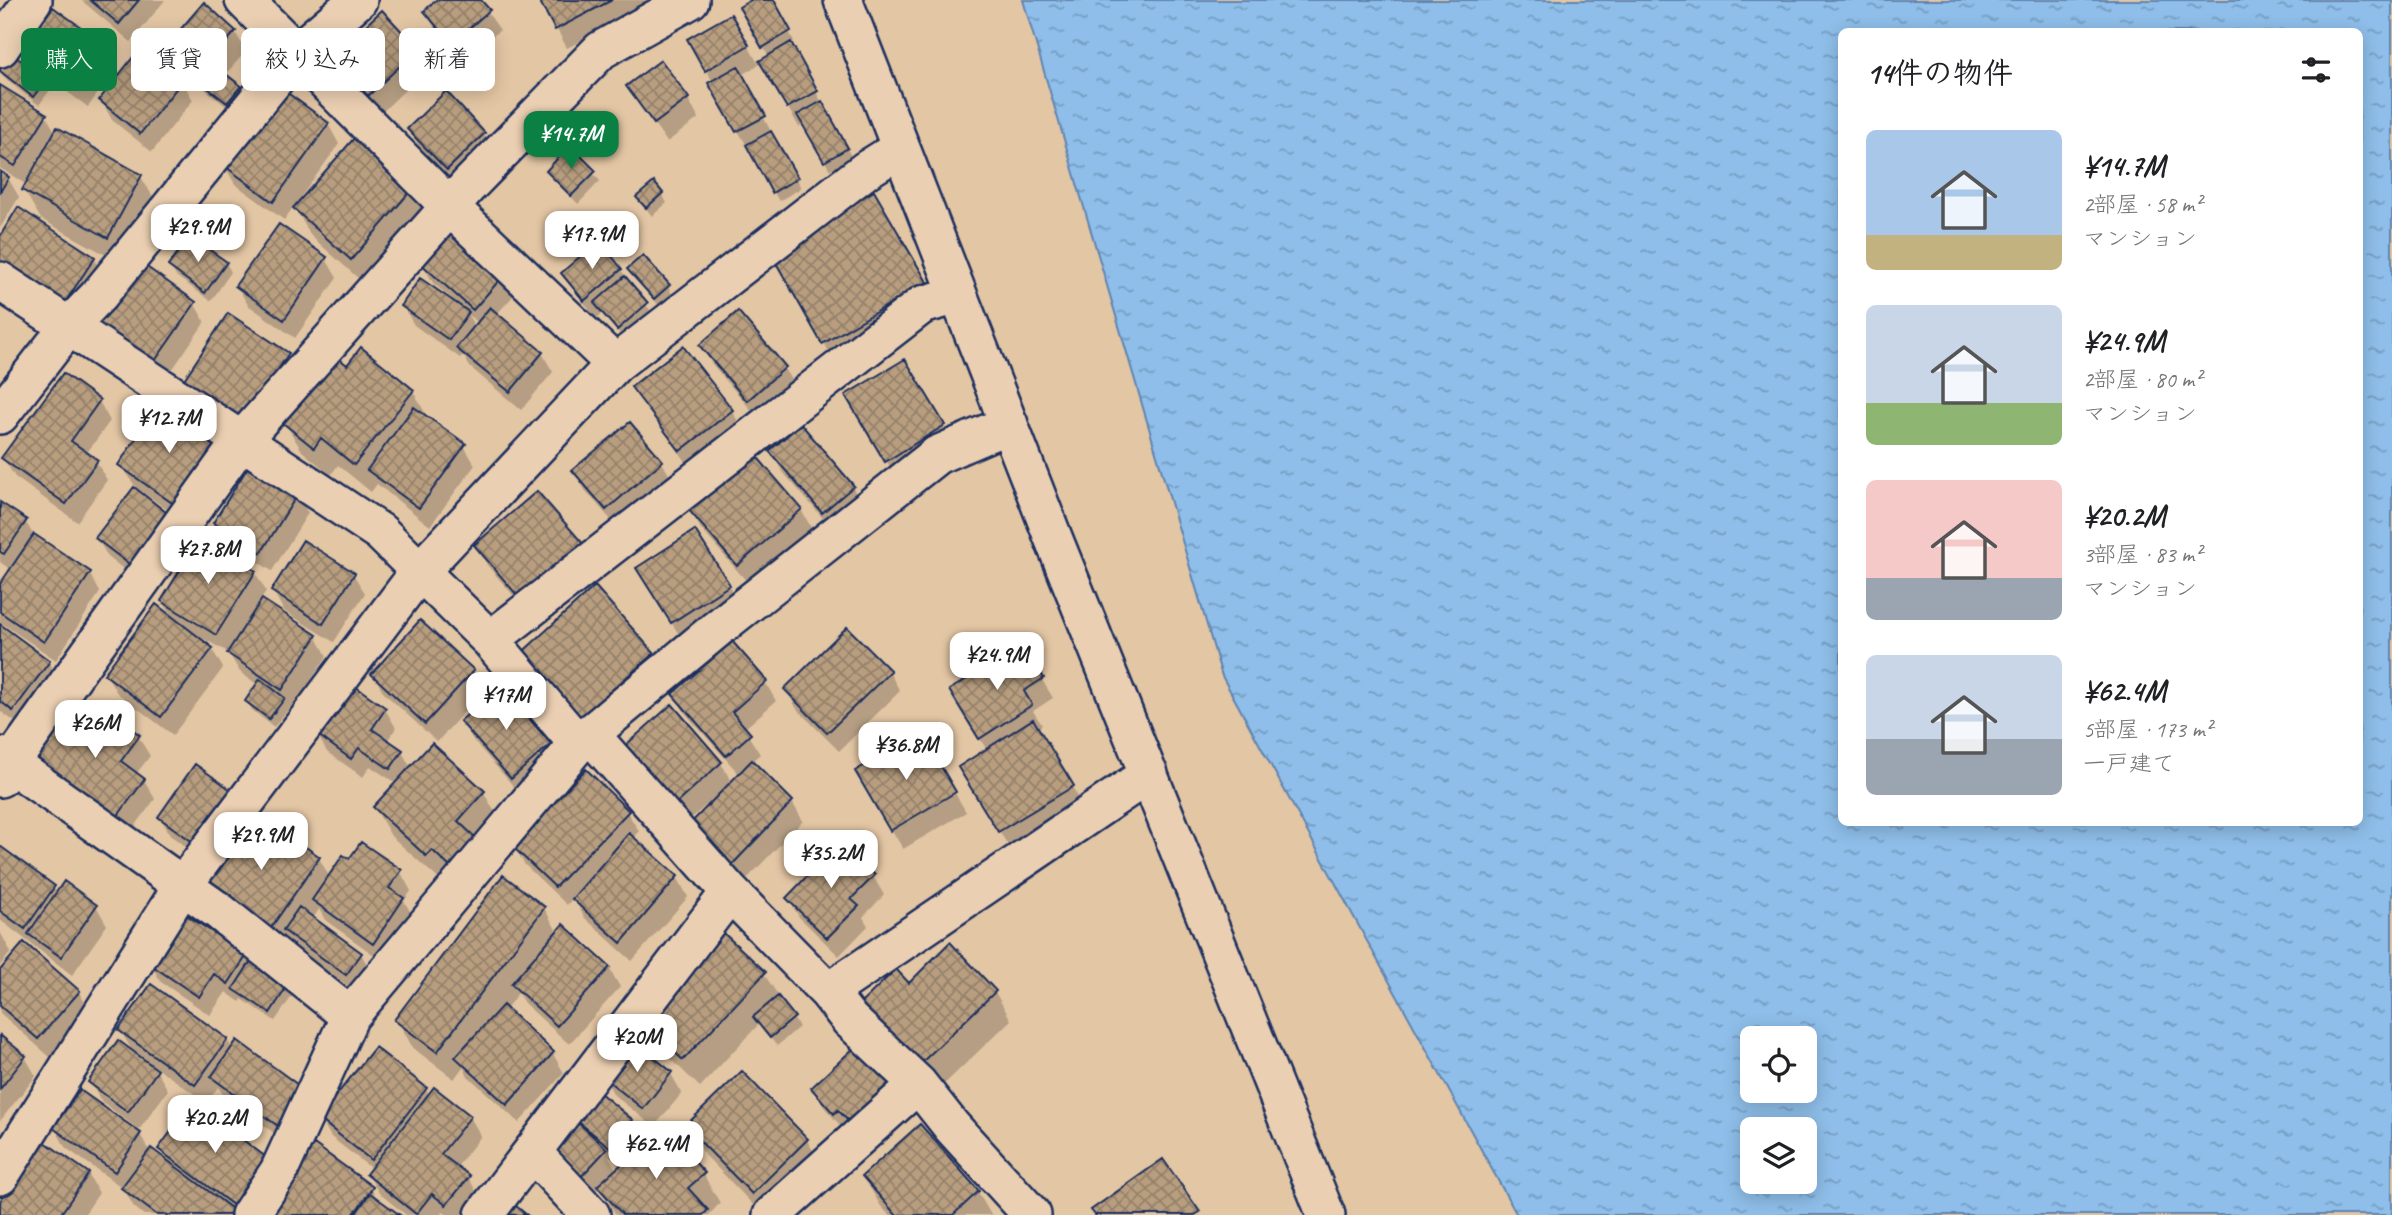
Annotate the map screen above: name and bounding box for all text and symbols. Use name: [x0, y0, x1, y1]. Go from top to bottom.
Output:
chip: 購入: [21, 28, 117, 91]
chip: 賃貸: [131, 28, 227, 91]
chip: 絞り込み: [241, 28, 385, 91]
chip: 新着: [399, 28, 495, 91]
icon: filters: [2297, 51, 2335, 89]
text: 14件の物件: [1866, 54, 2013, 92]
pin: ¥14.7M: [514, 111, 628, 171]
text: ¥14.7M: [540, 119, 602, 148]
text: ¥14.7M: [2083, 147, 2165, 185]
icon: home: [1922, 158, 2006, 242]
text: 2部屋 · 58 m²: [2083, 190, 2201, 219]
pin: ¥29.9M: [141, 204, 255, 264]
text: ¥29.9M: [167, 212, 229, 241]
pin: ¥17.9M: [535, 212, 649, 271]
text: ¥17.9M: [561, 219, 623, 248]
text: マンション: [2083, 224, 2197, 253]
text: ¥24.9M: [2083, 322, 2164, 360]
icon: home: [1922, 333, 2006, 417]
text: 2部屋 · 80 m²: [2083, 365, 2201, 394]
pin: ¥12.7M: [112, 396, 226, 455]
text: マンション: [2083, 399, 2197, 428]
text: ¥12.7M: [138, 403, 200, 432]
text: ¥20.2M: [2083, 497, 2165, 535]
icon: home: [1922, 508, 2006, 592]
pin: ¥27.8M: [151, 526, 265, 586]
text: ¥27.8M: [177, 534, 239, 563]
text: 3部屋 · 83 m²: [2083, 540, 2201, 569]
text: マンション: [2083, 574, 2197, 603]
pin: ¥24.9M: [940, 632, 1054, 692]
text: ¥24.9M: [966, 640, 1028, 669]
pin: ¥17M: [465, 672, 547, 732]
text: ¥62.4M: [2083, 672, 2165, 710]
text: ¥17M: [482, 680, 530, 709]
icon: home: [1922, 683, 2006, 767]
pin: ¥26M: [54, 700, 136, 760]
text: ¥26M: [71, 708, 119, 737]
text: 5部屋 · 173 m²: [2083, 715, 2212, 744]
pin: ¥36.8M: [849, 722, 963, 782]
text: ¥36.8M: [874, 730, 938, 759]
text: 一戸建て: [2083, 749, 2175, 778]
pin: ¥29.9M: [204, 812, 318, 872]
text: ¥29.9M: [230, 820, 292, 849]
pin: ¥35.2M: [774, 830, 888, 890]
text: ¥35.2M: [800, 838, 862, 867]
pin: ¥20M: [596, 1014, 678, 1074]
text: ¥20M: [613, 1022, 661, 1051]
map controls: [1740, 1026, 1817, 1194]
button: locate: [1740, 1026, 1817, 1103]
pin: ¥20.2M: [158, 1096, 272, 1155]
text: ¥20.2M: [184, 1103, 246, 1132]
button: layers: [1740, 1117, 1817, 1194]
pin: ¥62.4M: [599, 1122, 713, 1181]
text: ¥62.4M: [624, 1129, 688, 1158]

